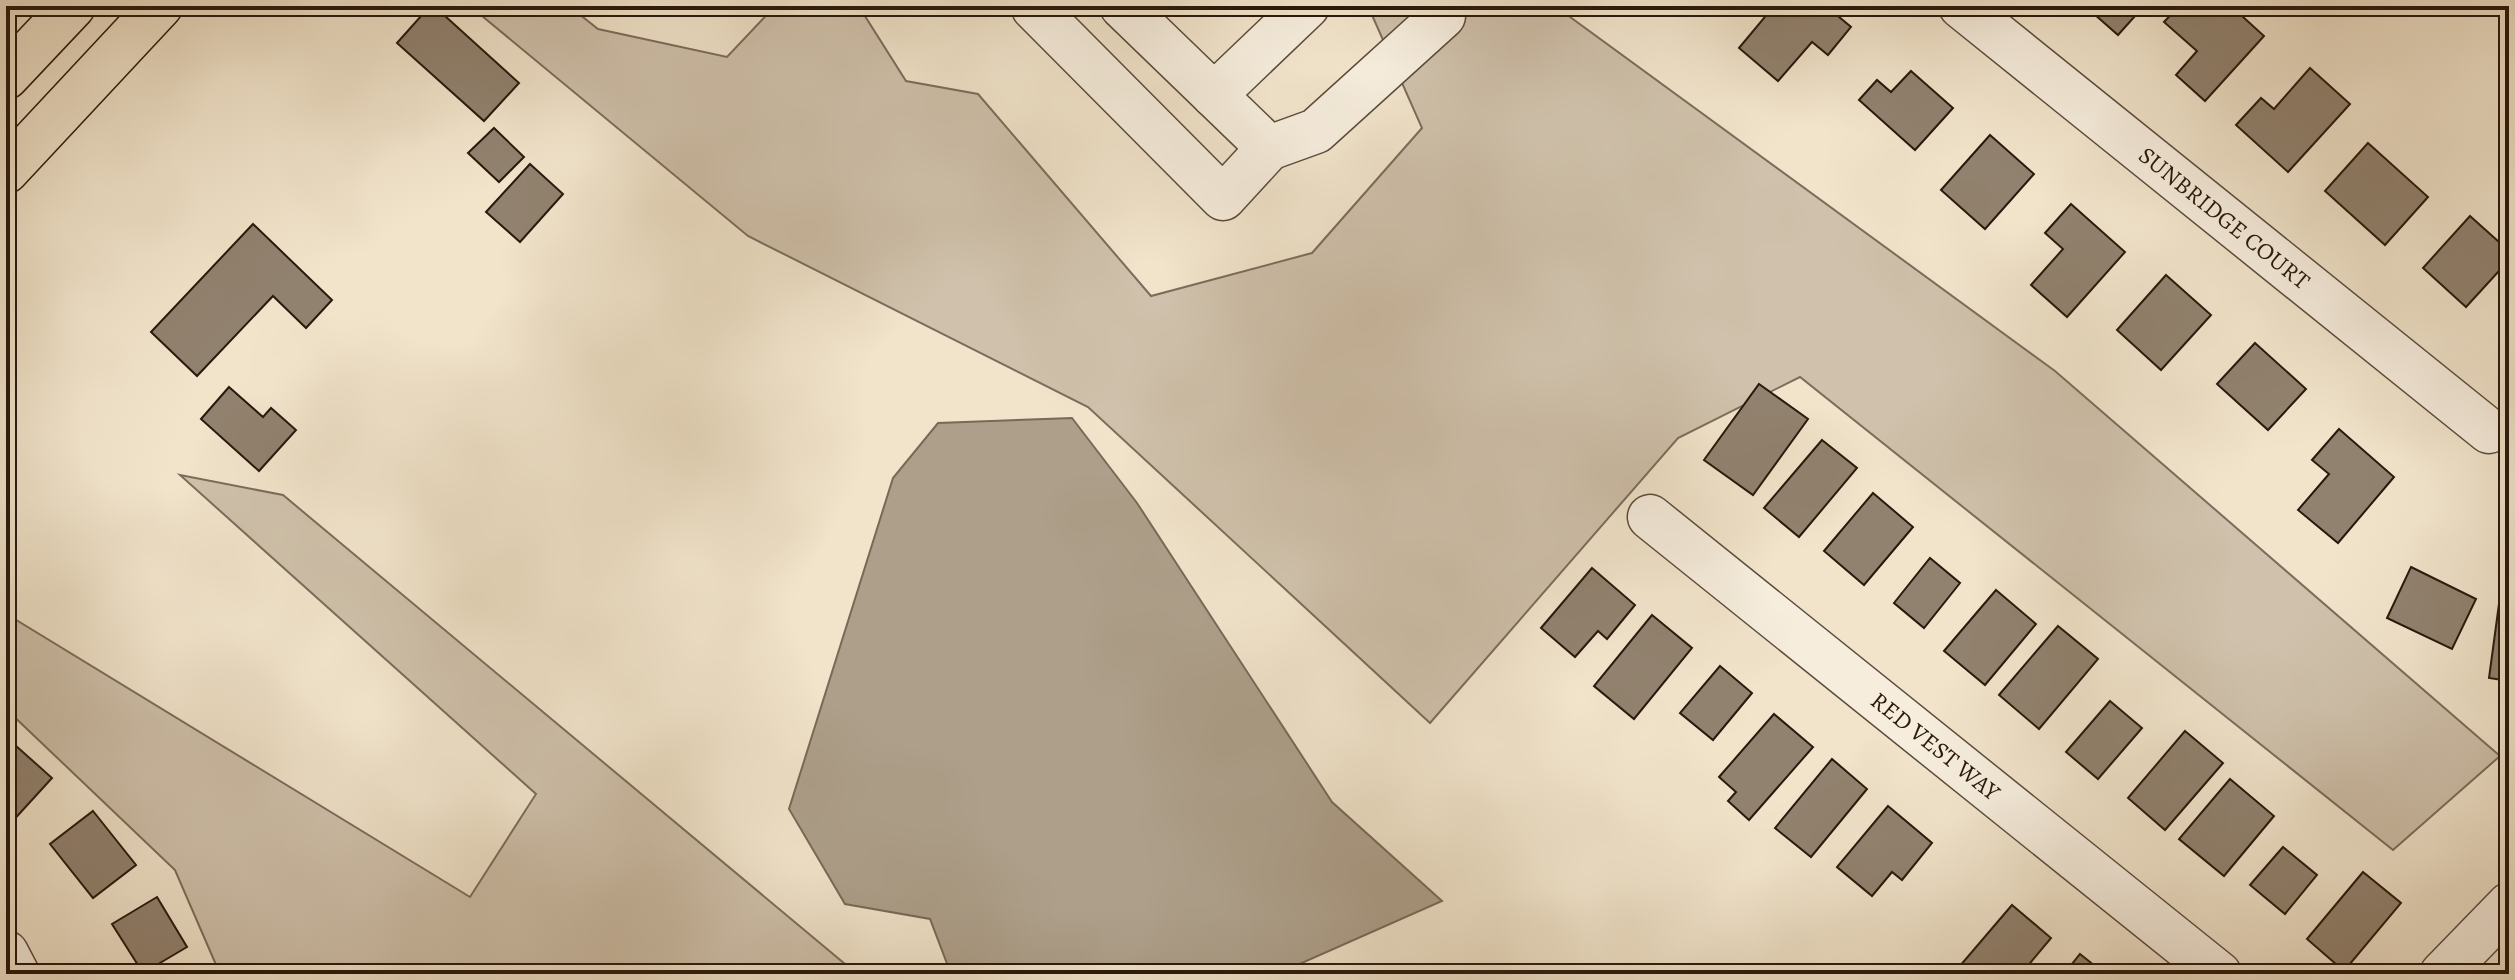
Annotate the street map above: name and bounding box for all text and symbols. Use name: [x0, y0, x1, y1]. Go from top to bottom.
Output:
street label: SUNBRIDGE COURT: [2132, 139, 2317, 297]
street label: RED VEST WAY: [1864, 684, 2008, 809]

